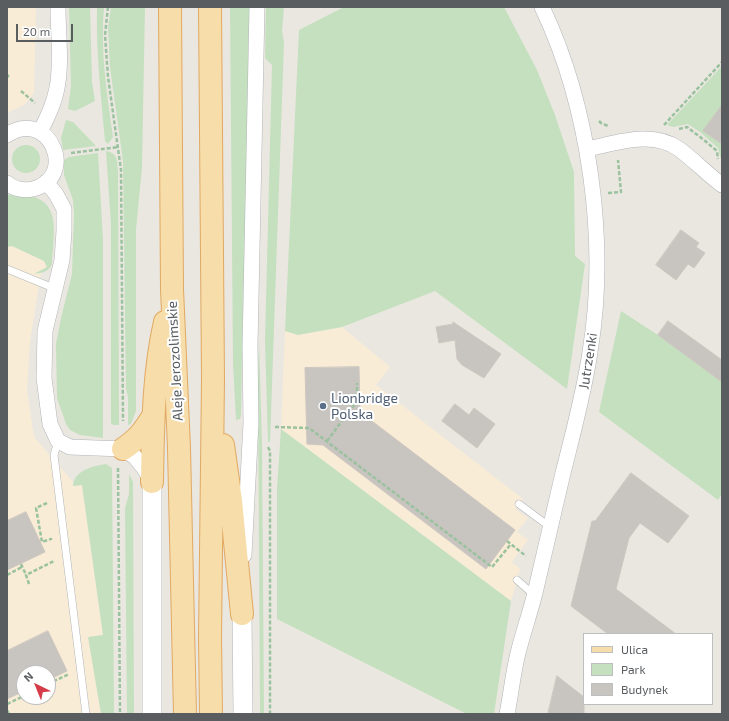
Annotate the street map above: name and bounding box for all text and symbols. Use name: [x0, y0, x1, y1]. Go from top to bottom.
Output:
scale bar: [18, 16, 75, 42]
text: 20 m: [23, 24, 50, 38]
street label: Aleje Jerozolimskie: [163, 300, 187, 422]
street label: Jutrzenki: [575, 332, 601, 390]
place label: Lionbridge Polska: [331, 390, 398, 422]
marker: Lionbridge Polska: [318, 401, 328, 411]
legend: [583, 633, 713, 705]
text: Ulica: [621, 642, 648, 656]
text: Park: [621, 662, 646, 676]
north arrow: [16, 665, 56, 705]
text: N: [21, 669, 35, 684]
text: Budynek: [621, 682, 668, 696]

